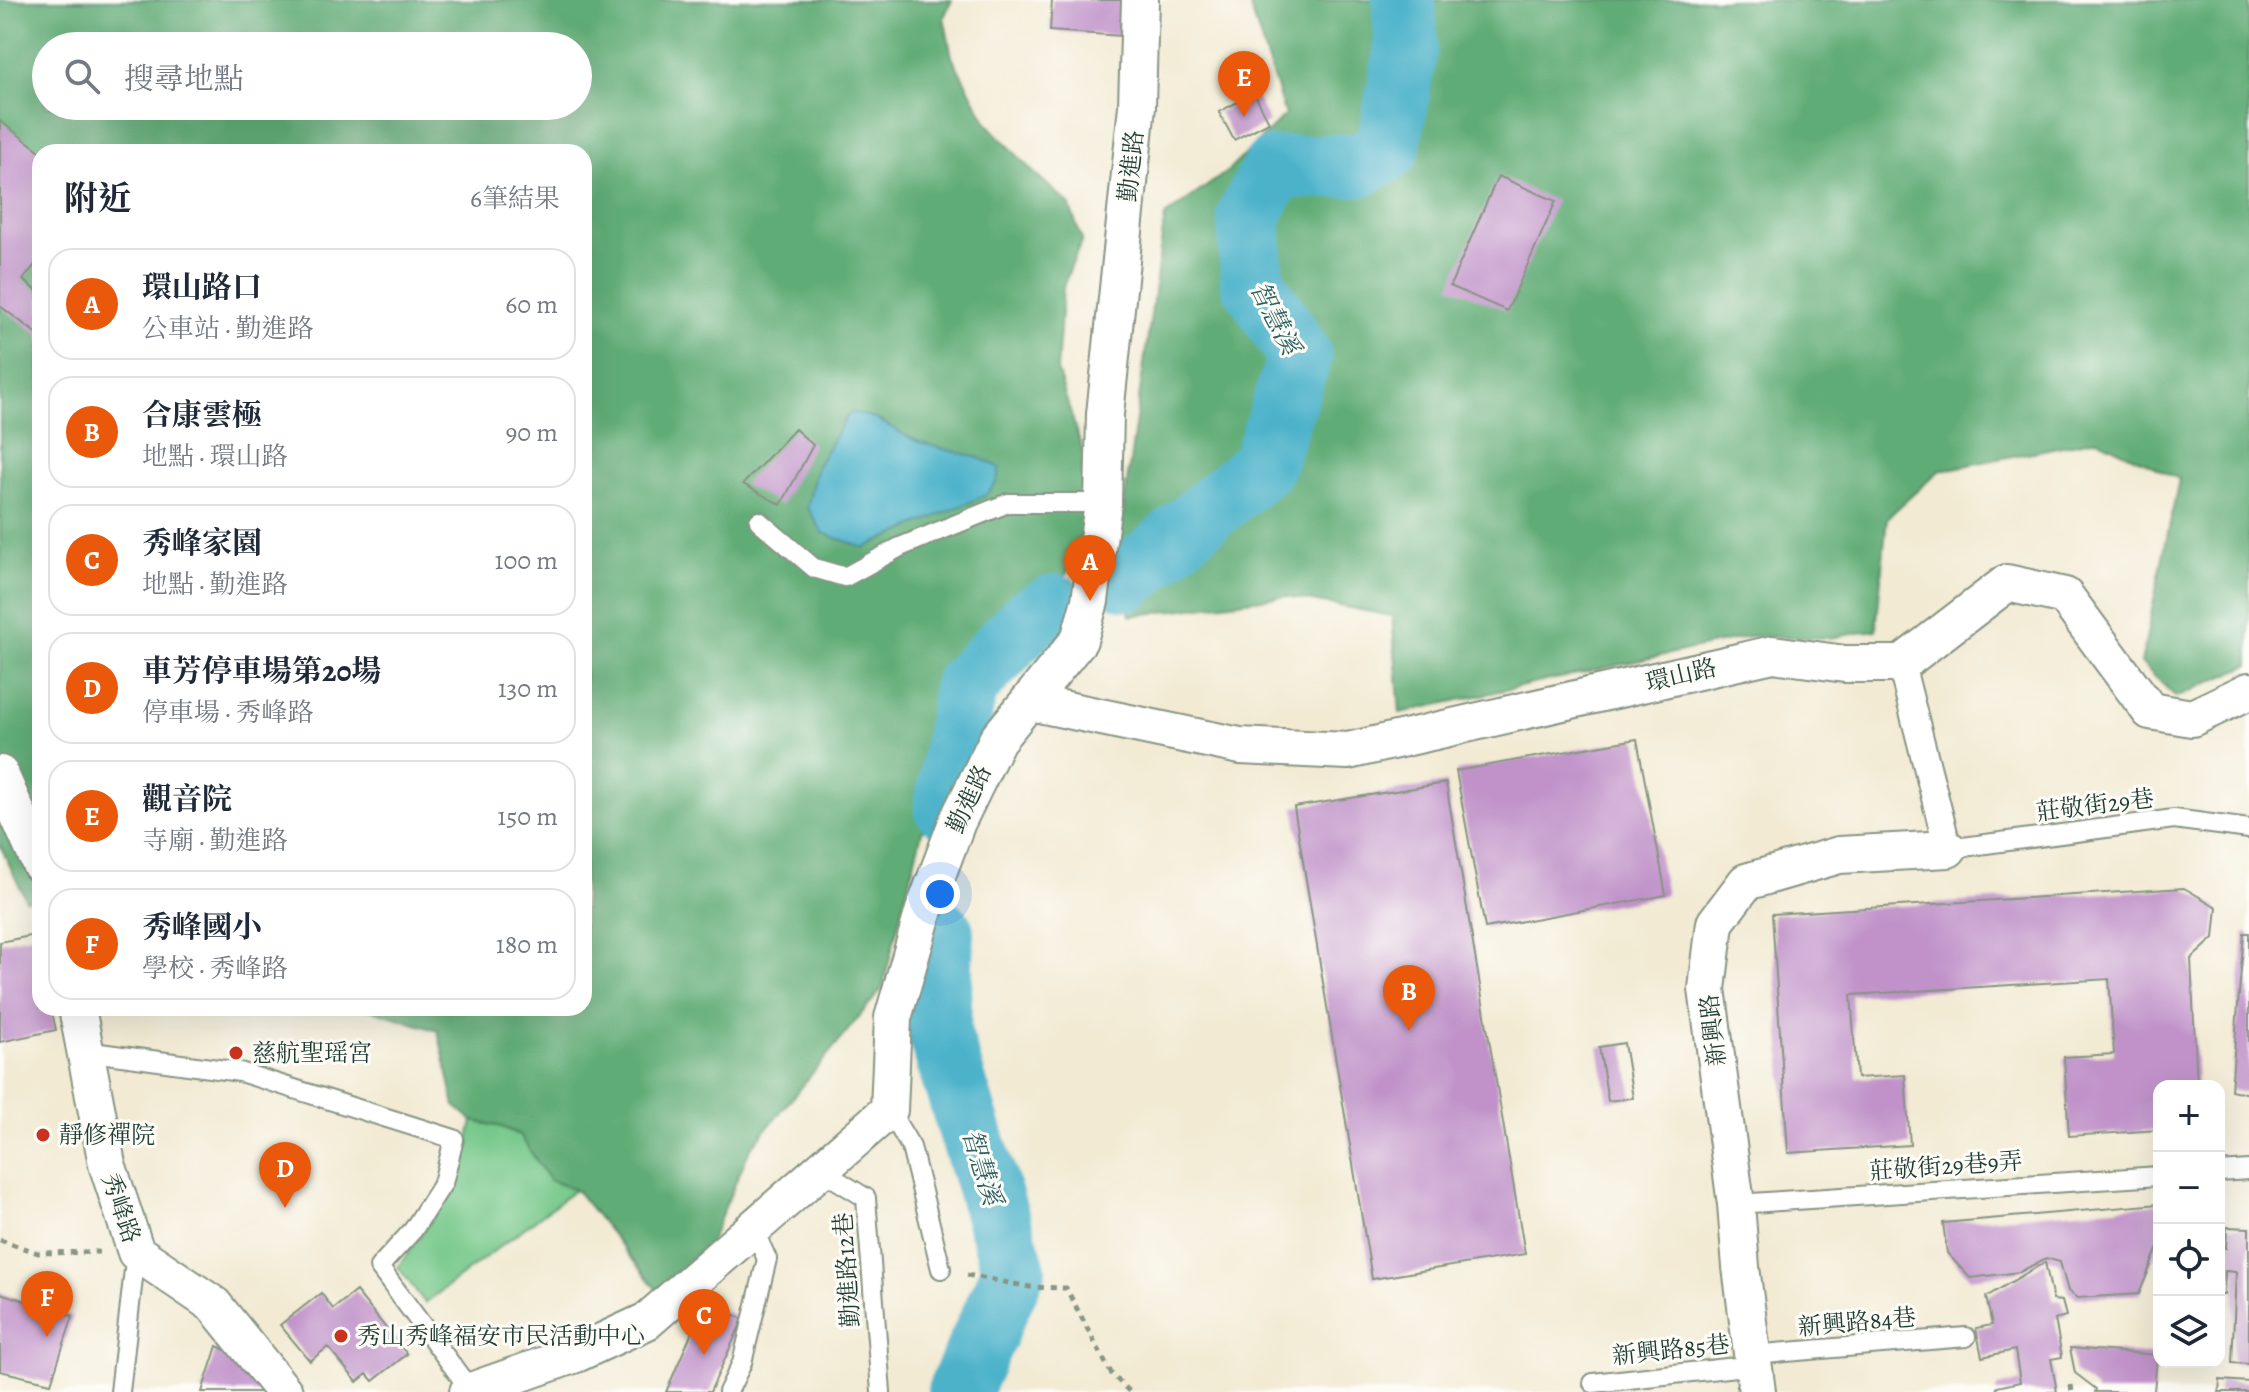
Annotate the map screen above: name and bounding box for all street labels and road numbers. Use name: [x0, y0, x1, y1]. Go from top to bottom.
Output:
street label: 勤進路: [1111, 129, 1151, 203]
street label: 環山路: [1642, 651, 1720, 699]
street label: 勤進路: [939, 760, 999, 838]
street label: 莊敬街29巷: [2034, 782, 2156, 828]
street label: 新興路: [1693, 992, 1733, 1068]
street label: 莊敬街29巷9弄: [1868, 1145, 2024, 1187]
street label: 秀峰路: [94, 1169, 148, 1247]
street label: 勤進路12巷: [827, 1211, 867, 1329]
street label: 新興路84巷: [1797, 1301, 1917, 1343]
street label: 新興路85巷: [1611, 1328, 1731, 1372]

